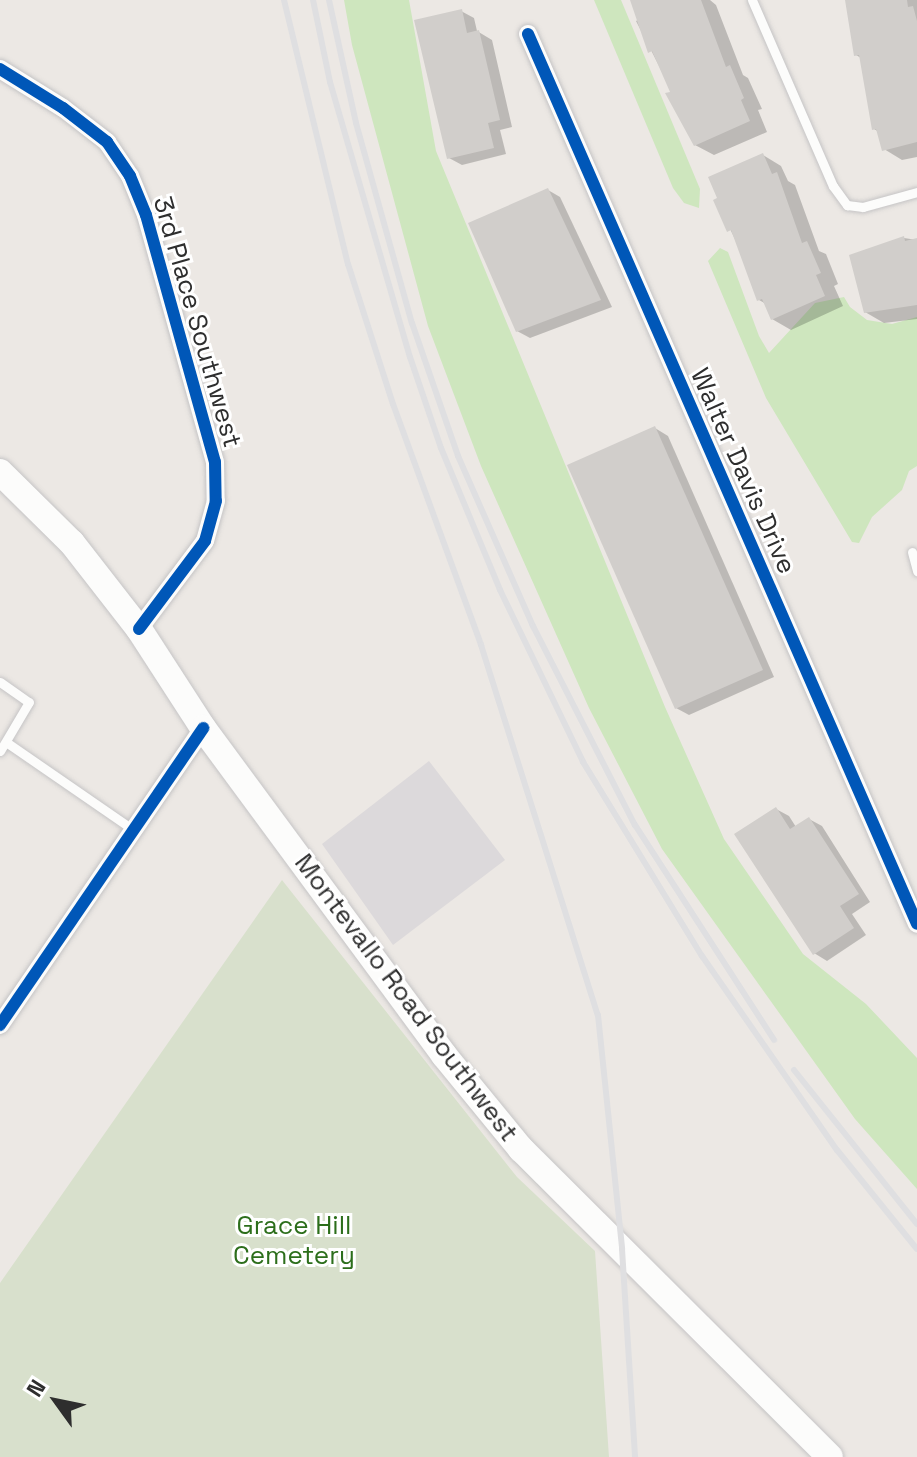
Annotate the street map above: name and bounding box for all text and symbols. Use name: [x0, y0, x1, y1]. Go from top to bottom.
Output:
street label: 3rd Place Southwest: [146, 193, 248, 451]
street label: Walter Davis Drive: [684, 363, 802, 579]
street label: Montevallo Road Southwest: [288, 848, 524, 1148]
park label: Grace Hill Cemetery: [233, 1210, 355, 1272]
north arrow: [16, 1361, 96, 1441]
text: N: [20, 1374, 52, 1402]

